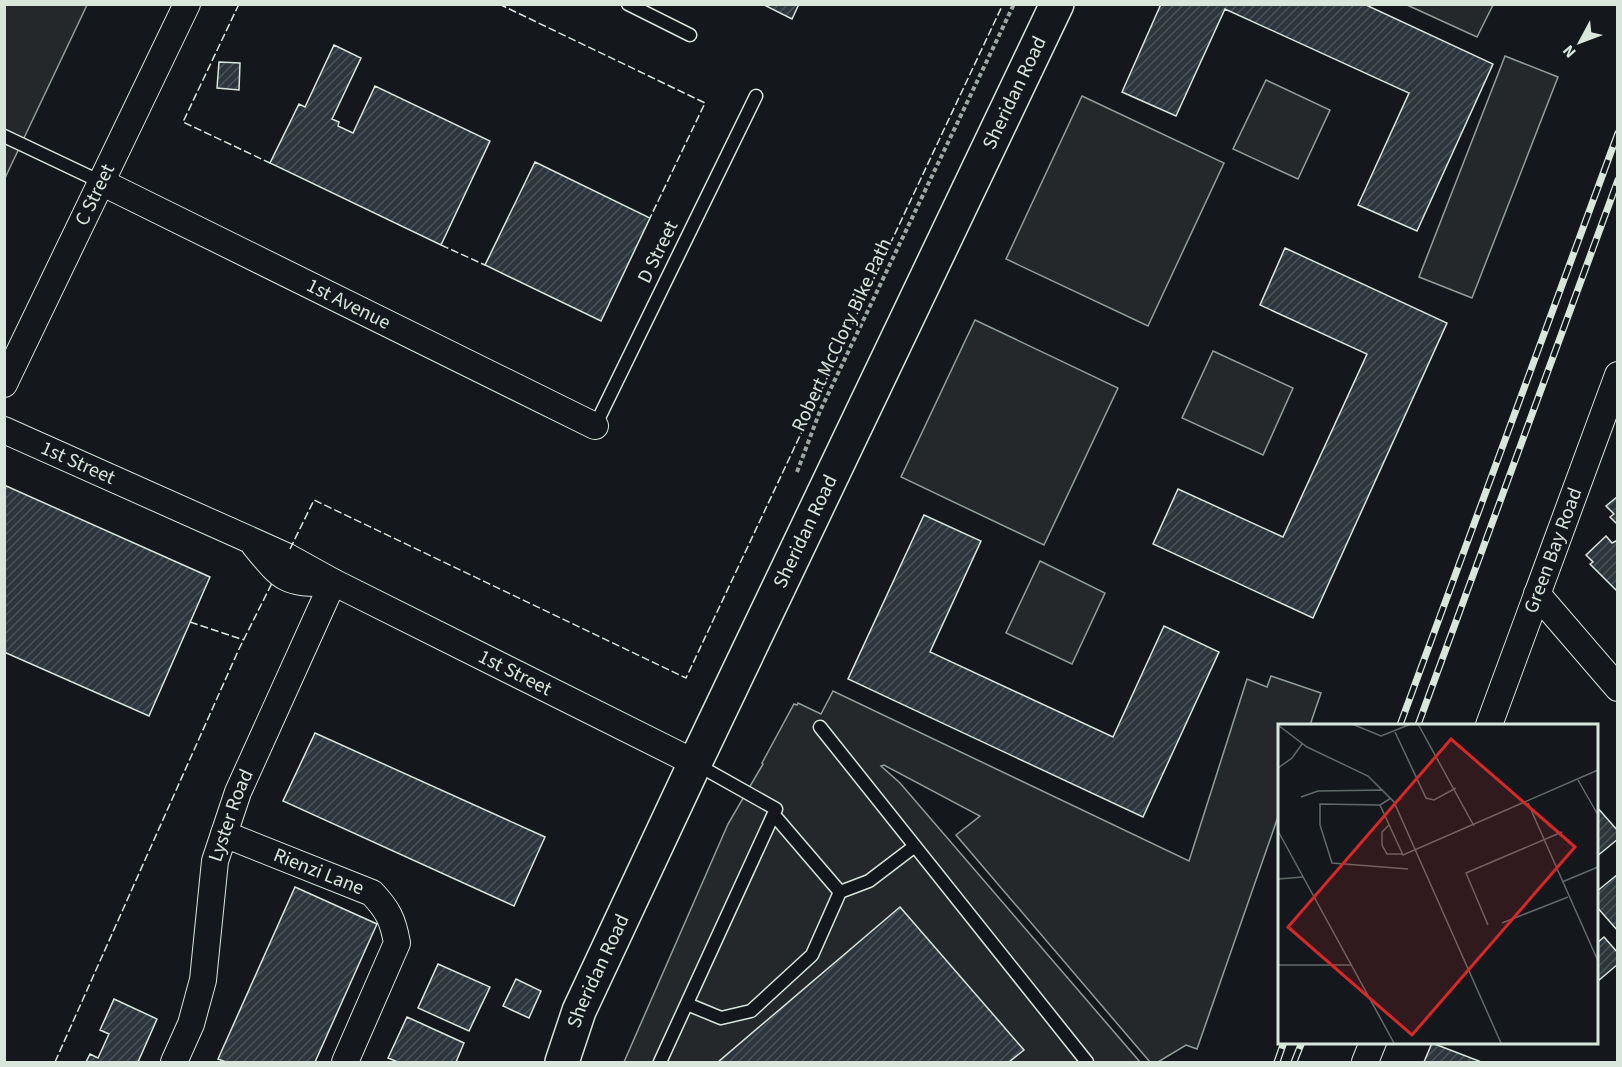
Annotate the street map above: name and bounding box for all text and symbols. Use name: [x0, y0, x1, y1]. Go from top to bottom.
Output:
north arrow: [1550, 12, 1610, 72]
street label: Sheridan Road: [976, 32, 1054, 154]
text: N: [1558, 40, 1581, 62]
street label: C Street: [68, 159, 122, 230]
street label: D Street: [631, 216, 685, 288]
street label: Robert McClory Bike Path: [785, 234, 899, 436]
street label: 1st Avenue: [302, 272, 395, 337]
street label: 1st Street: [36, 434, 120, 492]
street label: Sheridan Road: [766, 470, 844, 593]
street label: Green Bay Road: [1517, 484, 1589, 617]
street label: 1st Street: [473, 643, 557, 703]
inset map: [1278, 724, 1598, 1043]
street label: Lyster Road: [202, 765, 261, 866]
street label: Rienzi Lane: [269, 841, 368, 902]
street label: Sheridan Road: [560, 910, 636, 1032]

